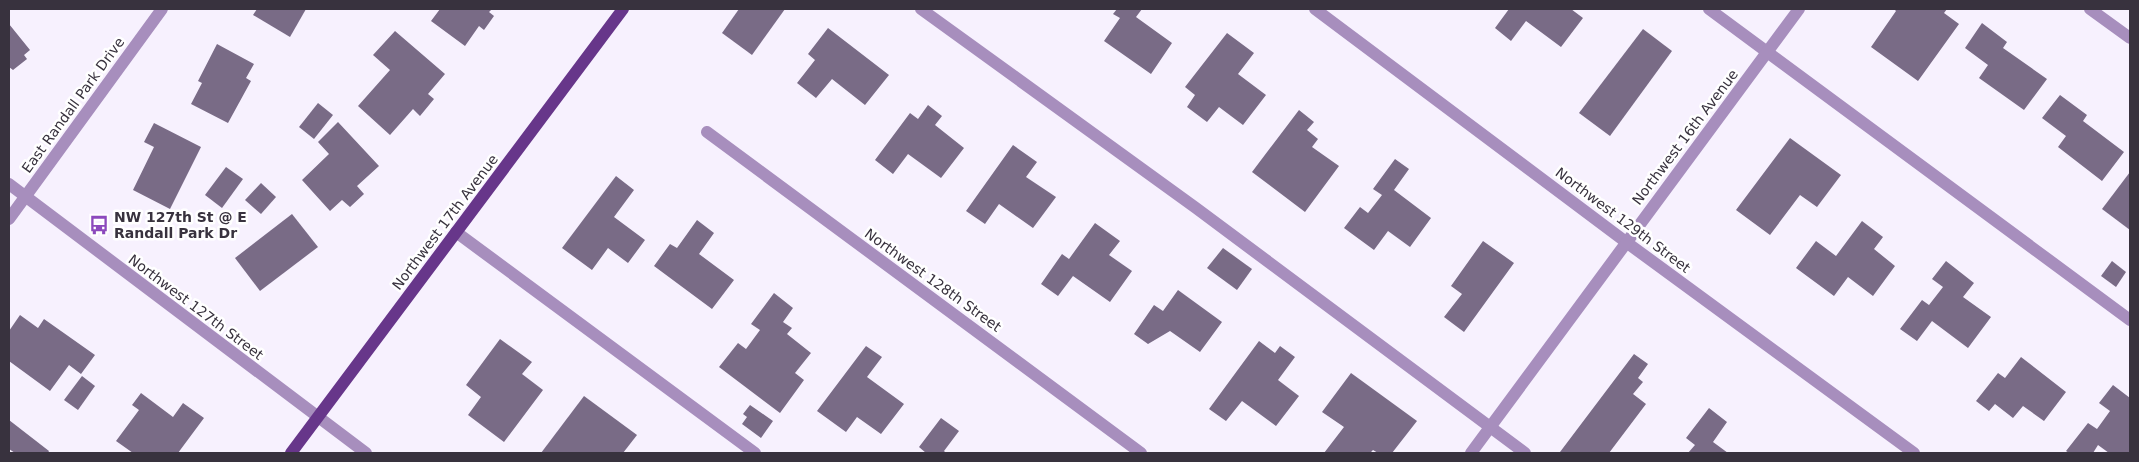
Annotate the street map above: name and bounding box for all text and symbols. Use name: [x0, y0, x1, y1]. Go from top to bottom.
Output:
street label: East Randall Park Drive: [19, 34, 127, 176]
street label: Northwest 16th Avenue: [1629, 66, 1741, 208]
street label: Northwest 17th Avenue: [389, 151, 501, 293]
street label: Northwest 129th Street: [1552, 164, 1694, 276]
place label: NW 127th St @ E Randall Park Dr: [114, 209, 247, 241]
bus stop icon: NW 127th St @ E Randall Park Dr: [88, 214, 110, 236]
street label: Northwest 128th Street: [862, 225, 1005, 335]
street label: Northwest 127th Street: [125, 251, 267, 363]

